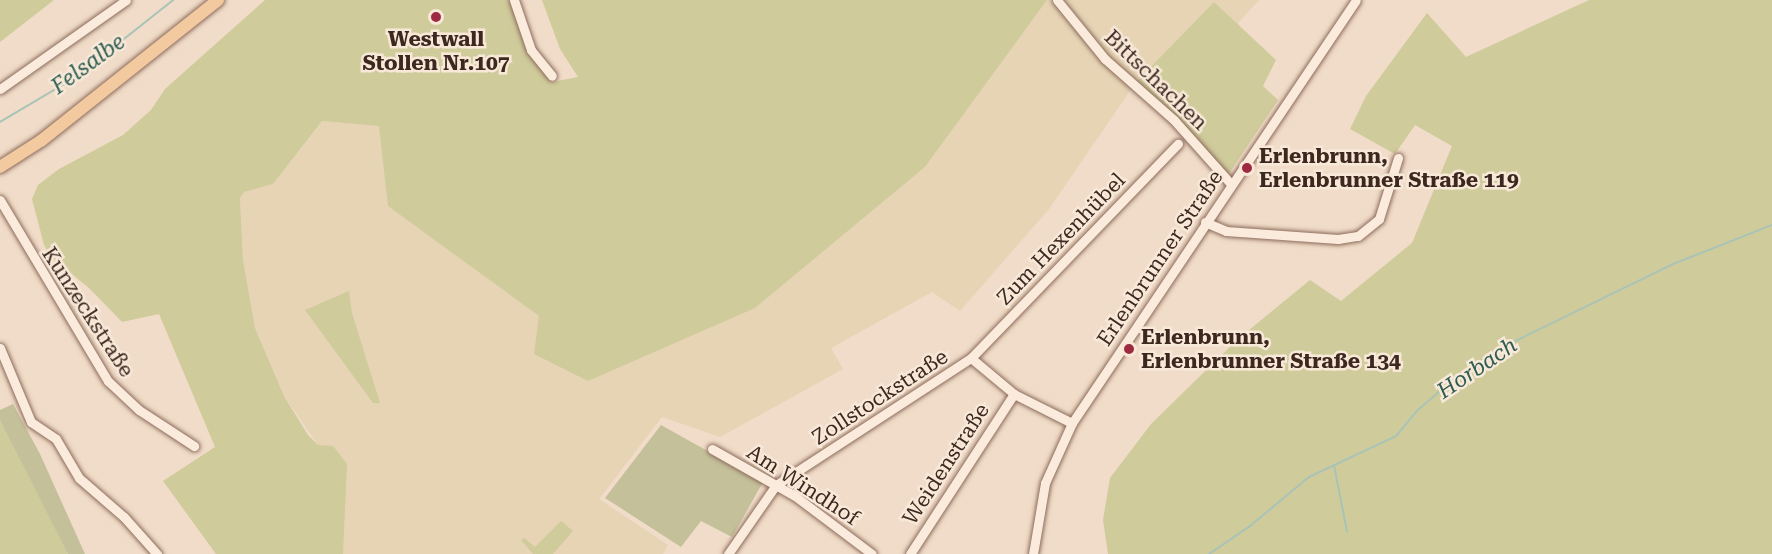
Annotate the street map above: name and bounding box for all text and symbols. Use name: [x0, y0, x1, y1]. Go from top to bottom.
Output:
marker: Westwall Stollen Nr.107: [429, 10, 443, 24]
street label: Bittschachen: [1099, 25, 1213, 135]
place label: Westwall Stollen Nr.107: [362, 26, 510, 76]
water label: Felsalbe: [46, 28, 130, 100]
place label: Erlenbrunn, Erlenbrunner Straße 119: [1259, 143, 1519, 193]
marker: Erlenbrunn, Erlenbrunner Straße 119: [1240, 161, 1254, 175]
street label: Erlenbrunner Straße: [1092, 165, 1228, 351]
street label: Zum Hexenhübel: [992, 168, 1130, 310]
street label: Kunzeckstraße: [37, 242, 139, 382]
place label: Erlenbrunn, Erlenbrunner Straße 134: [1141, 324, 1401, 374]
water label: Horbach: [1432, 332, 1522, 404]
marker: Erlenbrunn, Erlenbrunner Straße 134: [1122, 342, 1136, 356]
street label: Zollstockstraße: [807, 344, 953, 450]
street label: Weidenstraße: [897, 399, 995, 529]
street label: Am Windhof: [742, 439, 864, 531]

